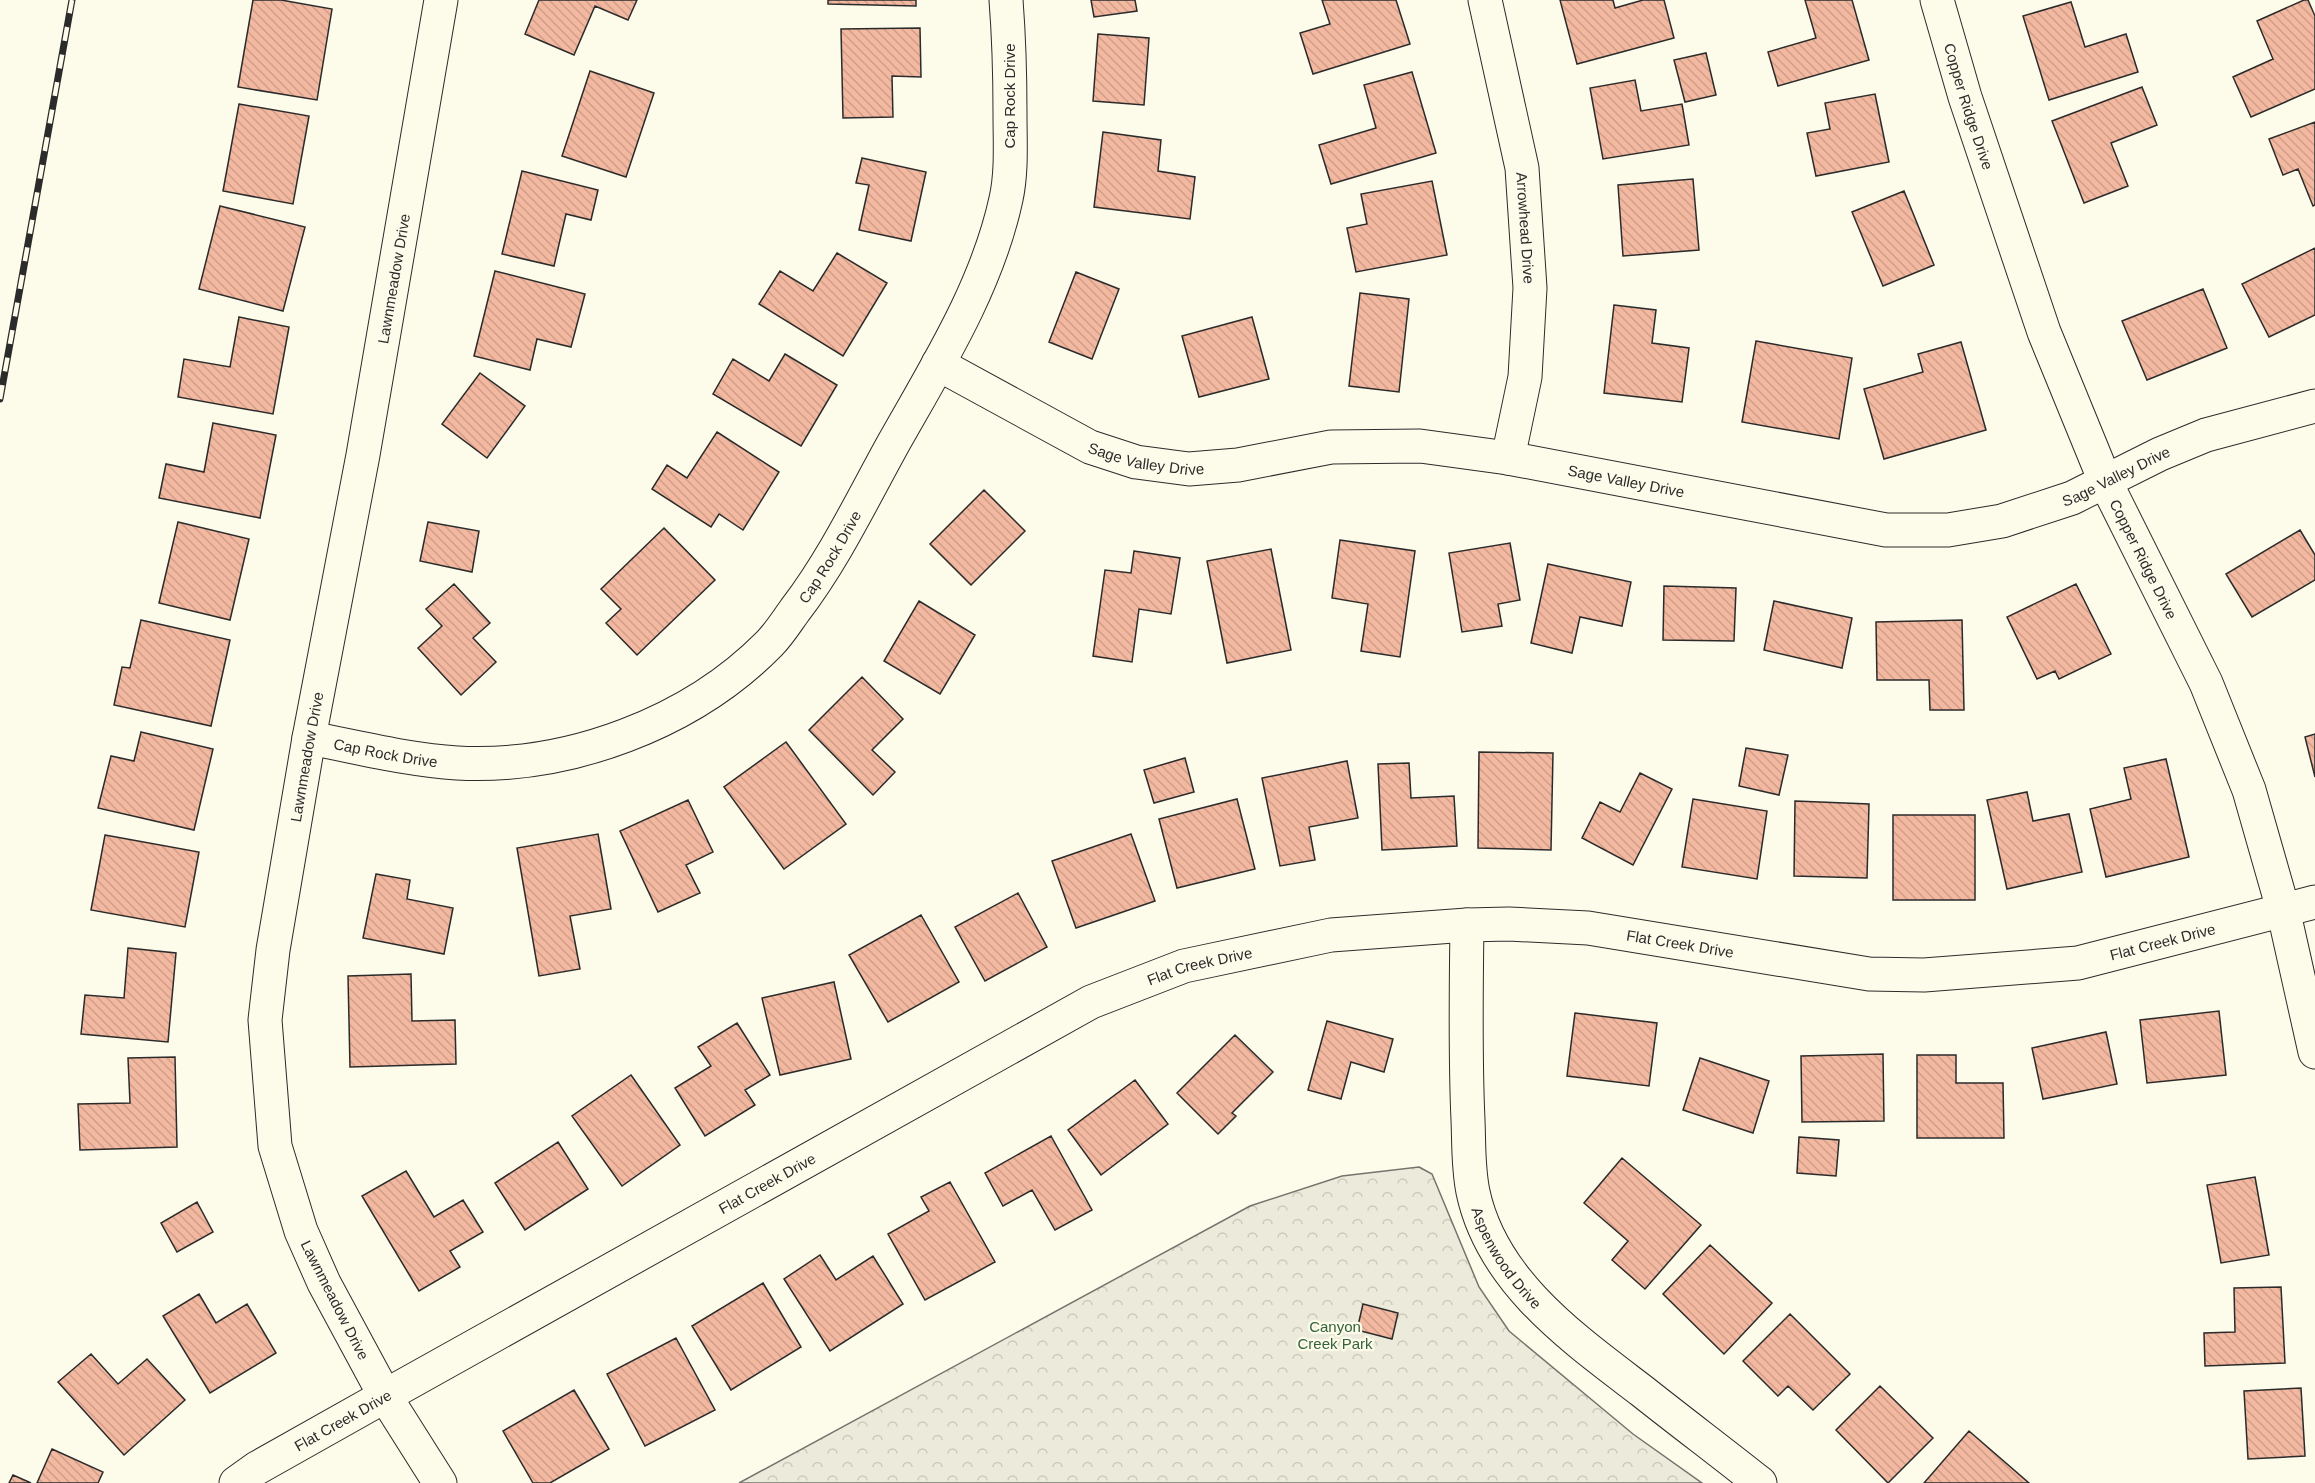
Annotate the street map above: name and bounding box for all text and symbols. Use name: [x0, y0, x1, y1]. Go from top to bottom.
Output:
street label: Copper Ridge Drive: [1941, 41, 1997, 172]
street label: Cap Rock Drive: [1001, 43, 1018, 149]
street label: Arrowhead Drive: [1514, 172, 1538, 284]
street label: Lawnmeadow Drive: [374, 212, 413, 345]
street label: Sage Valley Drive: [1086, 439, 1205, 478]
street label: Sage Valley Drive: [2060, 442, 2172, 509]
street label: Sage Valley Drive: [1566, 461, 1686, 500]
street label: Copper Ridge Drive: [2107, 496, 2181, 622]
street label: Cap Rock Drive: [795, 508, 864, 606]
street label: Lawnmeadow Drive: [286, 690, 326, 823]
street label: Cap Rock Drive: [332, 735, 438, 770]
street label: Flat Creek Drive: [2108, 920, 2217, 963]
street label: Flat Creek Drive: [1625, 926, 1735, 960]
street label: Flat Creek Drive: [1144, 943, 1254, 988]
street label: Flat Creek Drive: [715, 1149, 818, 1217]
street label: Aspenwood Drive: [1469, 1205, 1545, 1312]
street label: Lawnmeadow Drive: [298, 1237, 372, 1363]
park label: Canyon Creek Park: [1297, 1318, 1373, 1352]
street label: Flat Creek Drive: [291, 1386, 394, 1454]

